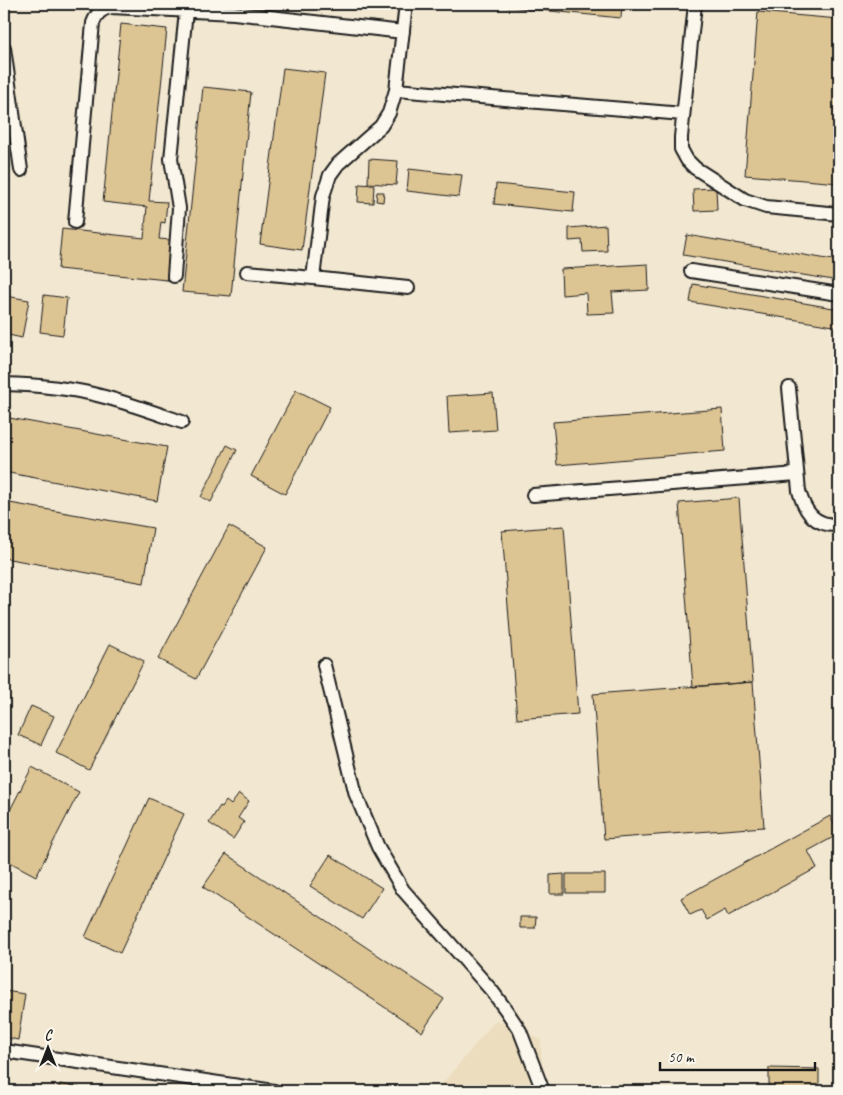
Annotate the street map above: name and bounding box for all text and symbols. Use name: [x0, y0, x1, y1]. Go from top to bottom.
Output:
north arrow: [22, 1022, 72, 1072]
text: С: [45, 1027, 54, 1044]
scale bar: [660, 1040, 816, 1072]
text: 50 m: [668, 1048, 695, 1067]

